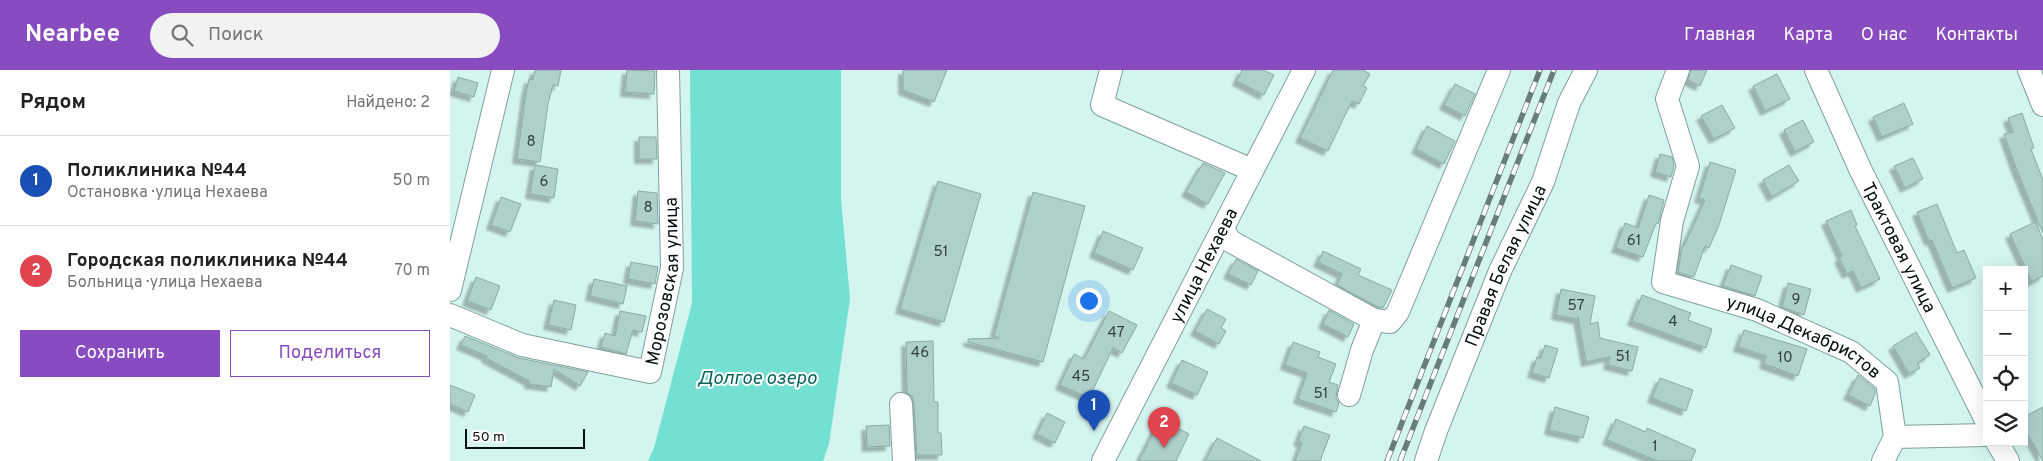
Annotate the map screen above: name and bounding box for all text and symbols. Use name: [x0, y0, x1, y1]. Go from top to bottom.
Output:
search box: [150, 13, 500, 58]
text: Nearbee: [25, 20, 120, 50]
icon: search: [168, 21, 196, 49]
text: Поиск: [208, 23, 264, 47]
text: Главная: [1684, 24, 1755, 47]
text: Карта: [1783, 24, 1833, 47]
text: О нас: [1861, 24, 1907, 47]
text: Контакты: [1935, 24, 2018, 47]
text: Рядом: [20, 89, 86, 116]
text: Найдено: 2: [346, 93, 430, 113]
house number: 8: [526, 133, 536, 152]
text: Поликлиника №44: [67, 159, 247, 183]
text: 1: [33, 171, 39, 191]
text: 50 m: [393, 171, 430, 191]
house number: 6: [540, 173, 549, 192]
street label: Трактовая улица: [1856, 179, 1940, 317]
street label: Правая Белая улица: [1461, 182, 1553, 350]
text: Остановка · улица Нехаева: [67, 183, 268, 203]
street label: Морозовская улица: [642, 197, 685, 368]
house number: 8: [643, 199, 653, 218]
street label: улица Нехаева: [1166, 204, 1244, 328]
house number: 61: [1627, 232, 1641, 251]
house number: 51: [934, 243, 948, 262]
text: Городская поликлиника №44: [67, 249, 348, 273]
text: 2: [31, 261, 41, 281]
text: 70 m: [395, 261, 430, 281]
map controls: [1983, 266, 2028, 446]
button: +: [1983, 266, 2028, 311]
text: Больница · улица Нехаева: [67, 273, 262, 293]
your location: [1076, 288, 1102, 314]
street label: улица Декабристов: [1723, 291, 1885, 385]
house number: 9: [1792, 291, 1800, 310]
house number: 57: [1568, 297, 1585, 316]
button: −: [1983, 311, 2028, 356]
house number: 4: [1668, 313, 1678, 332]
house number: 47: [1108, 324, 1125, 343]
button: Сохранить: [20, 330, 220, 377]
button: Поделиться: [230, 330, 430, 377]
house number: 46: [911, 344, 929, 363]
house number: 51: [1616, 348, 1630, 367]
house number: 10: [1777, 349, 1793, 368]
button: locate: [1983, 356, 2028, 401]
water label: Долгое озеро: [698, 367, 817, 391]
house number: 45: [1072, 368, 1090, 387]
house number: 51: [1314, 385, 1328, 404]
pin: 1: [1078, 390, 1110, 431]
button: layers: [1983, 401, 2028, 446]
pin: 2: [1148, 407, 1180, 448]
scale bar: [465, 426, 585, 449]
text: 50 m: [472, 429, 505, 446]
house number: 1: [1652, 438, 1658, 457]

